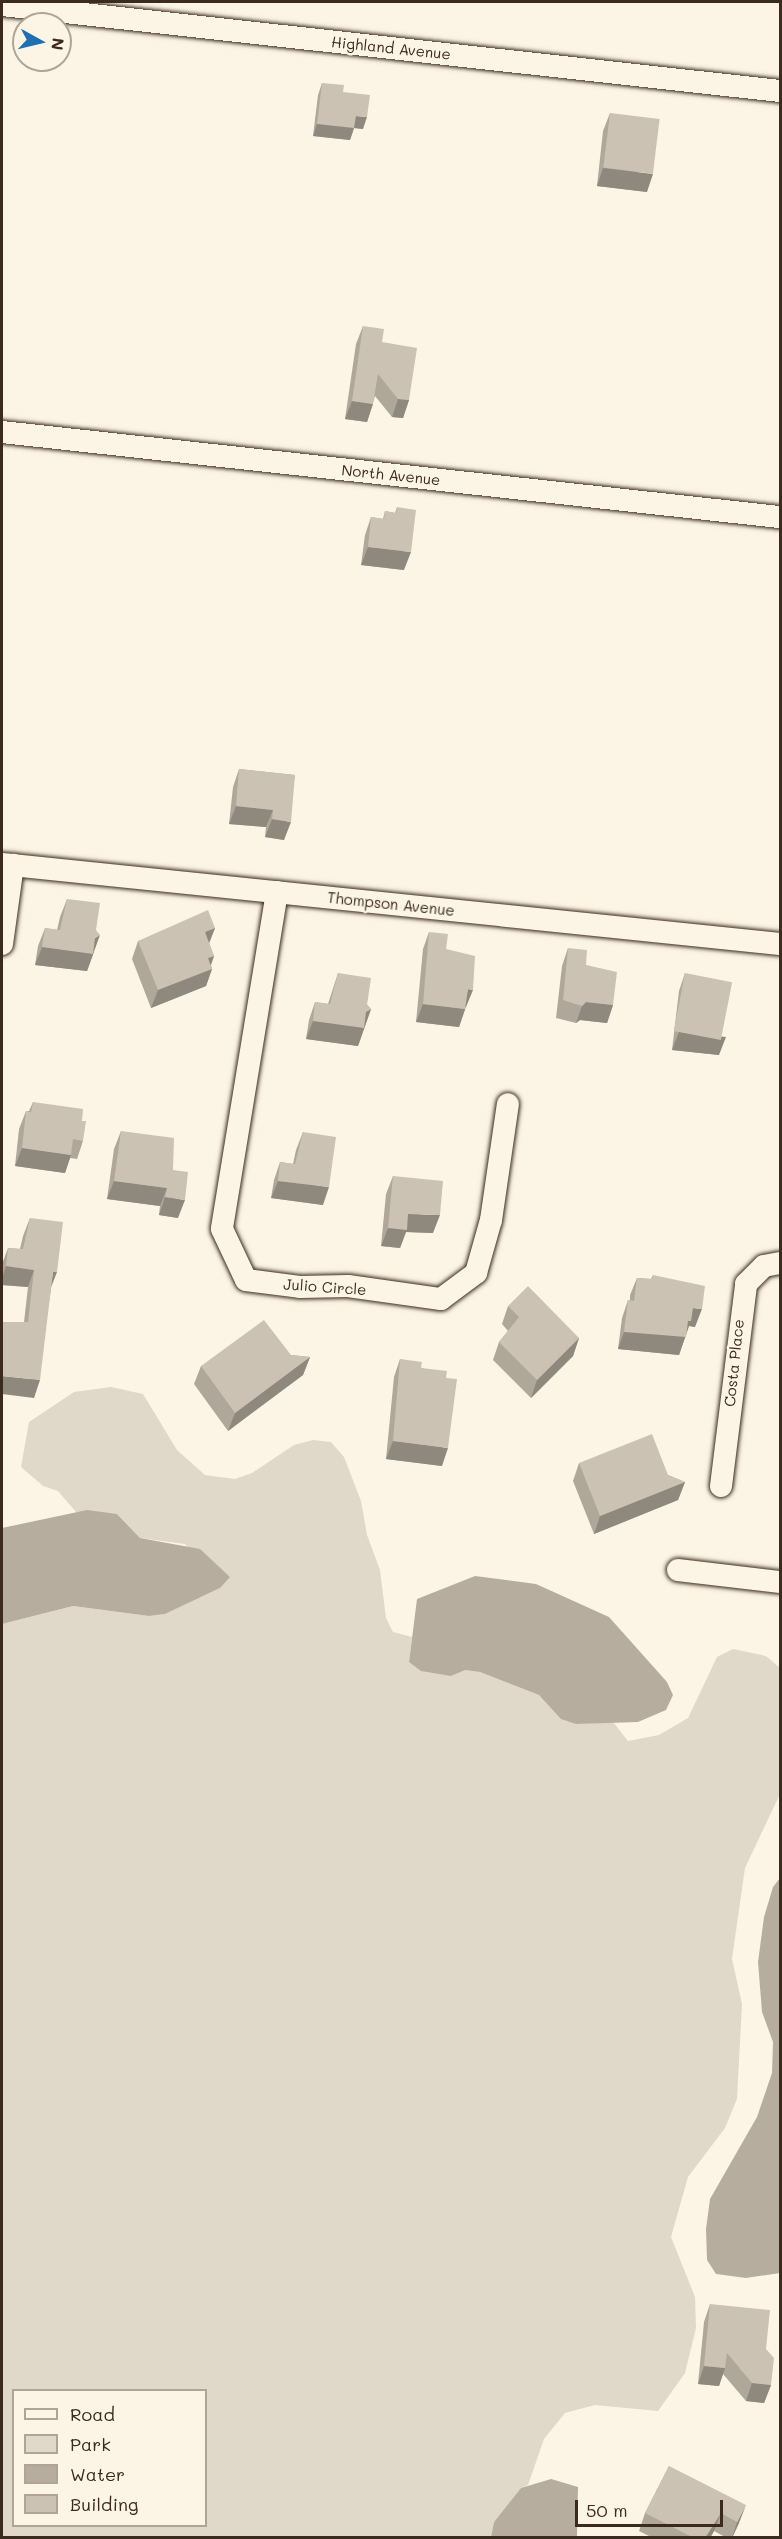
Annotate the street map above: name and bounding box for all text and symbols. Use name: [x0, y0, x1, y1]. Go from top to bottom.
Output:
north arrow: [12, 12, 72, 72]
street label: Highland Avenue: [330, 33, 452, 63]
text: N: [47, 37, 70, 52]
street label: North Avenue: [341, 461, 441, 489]
street label: Thompson Avenue: [326, 888, 456, 920]
street label: Julio Circle: [283, 1275, 367, 1299]
street label: Costa Place: [720, 1318, 748, 1408]
legend: [12, 2389, 207, 2527]
text: Road: [70, 2402, 115, 2426]
text: Park: [70, 2432, 111, 2456]
text: Water: [70, 2462, 125, 2486]
scale bar: [578, 2488, 726, 2526]
text: Building: [70, 2492, 138, 2516]
text: 50 m: [586, 2498, 628, 2522]

